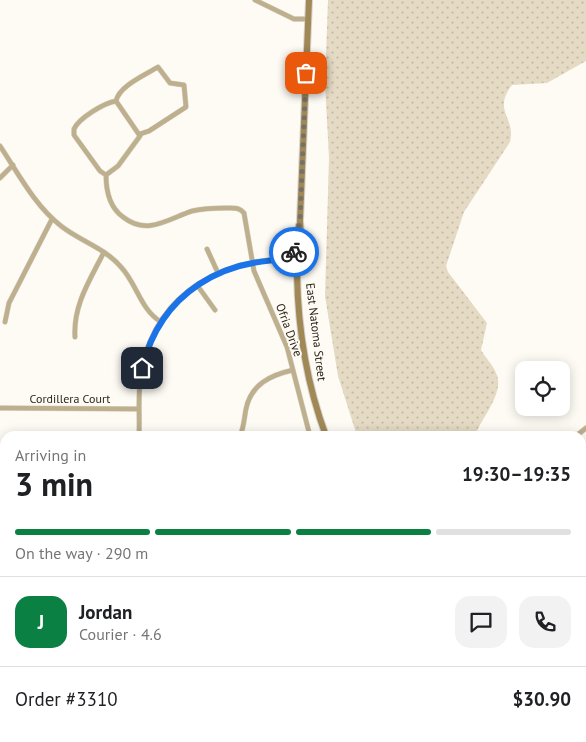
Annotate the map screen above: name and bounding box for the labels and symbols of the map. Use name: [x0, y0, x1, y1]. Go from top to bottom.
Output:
pin: [285, 52, 327, 94]
courier: [269, 227, 319, 277]
street label: East Natoma Street: [303, 282, 330, 382]
street label: Ofria Drive: [273, 301, 306, 358]
pin: [121, 347, 163, 389]
street label: Cordillera Court: [30, 391, 110, 406]

